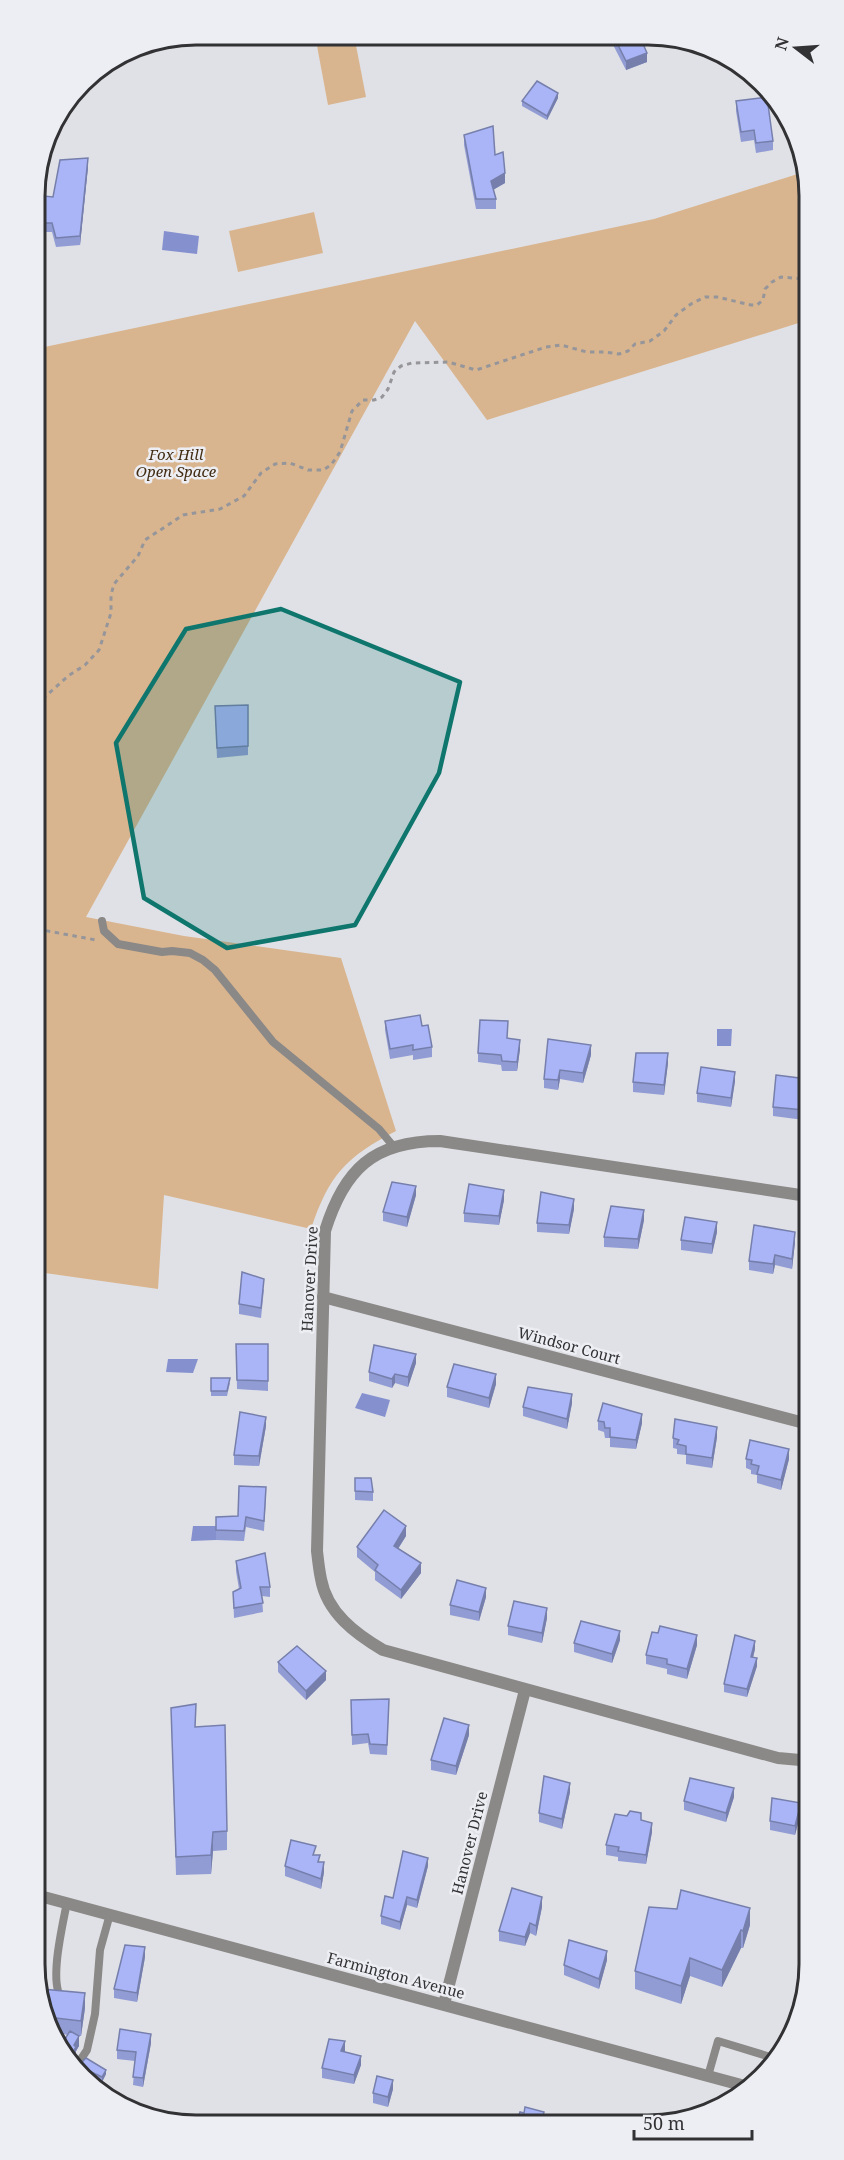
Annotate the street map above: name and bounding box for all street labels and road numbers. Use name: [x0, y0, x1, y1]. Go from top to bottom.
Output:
street label: Hanover Drive: [296, 1226, 322, 1332]
street label: Windsor Court: [516, 1322, 623, 1368]
street label: Hanover Drive: [447, 1789, 492, 1897]
street label: Farmington Avenue: [325, 1947, 467, 2003]

